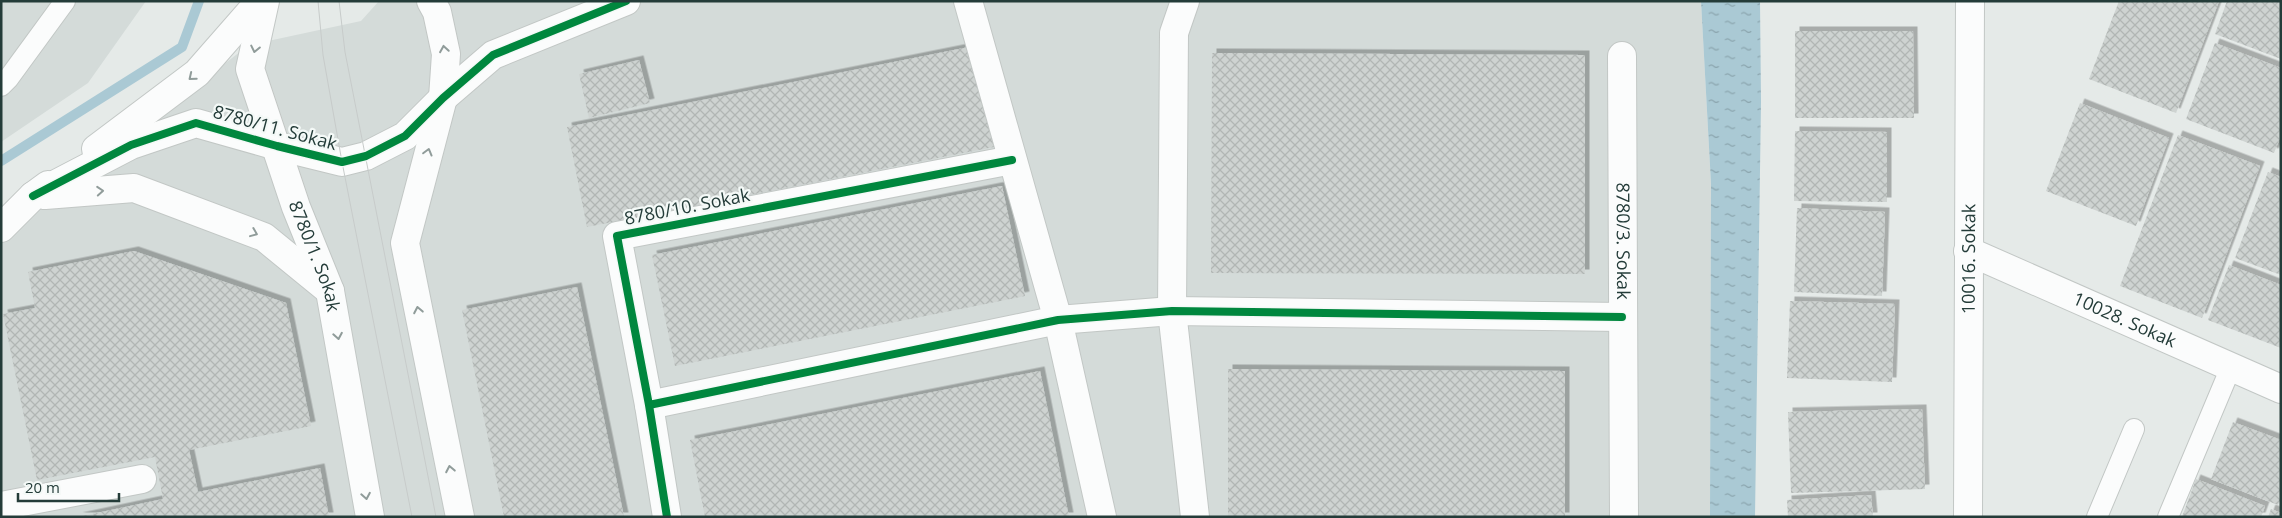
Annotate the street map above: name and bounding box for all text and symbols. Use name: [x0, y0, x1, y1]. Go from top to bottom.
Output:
one-way arrow: [250, 45, 260, 53]
one-way arrow: [440, 45, 450, 53]
one-way arrow: [189, 71, 198, 79]
street label: 8780/11. Sokak: [211, 99, 340, 155]
one-way arrow: [423, 148, 433, 156]
street label: 8780/10. Sokak: [622, 182, 752, 230]
street label: 8780/3. Sokak: [1612, 182, 1636, 300]
one-way arrow: [96, 185, 104, 196]
street label: 8780/1. Sokak: [284, 197, 347, 314]
street label: 10016. Sokak: [1956, 203, 1980, 314]
one-way arrow: [249, 227, 257, 237]
street label: 10028. Sokak: [2069, 286, 2181, 353]
one-way arrow: [413, 305, 424, 314]
one-way arrow: [333, 332, 343, 341]
one-way arrow: [445, 465, 456, 473]
scale bar: [18, 470, 119, 502]
text: 20 m: [25, 477, 60, 497]
one-way arrow: [361, 492, 371, 501]

